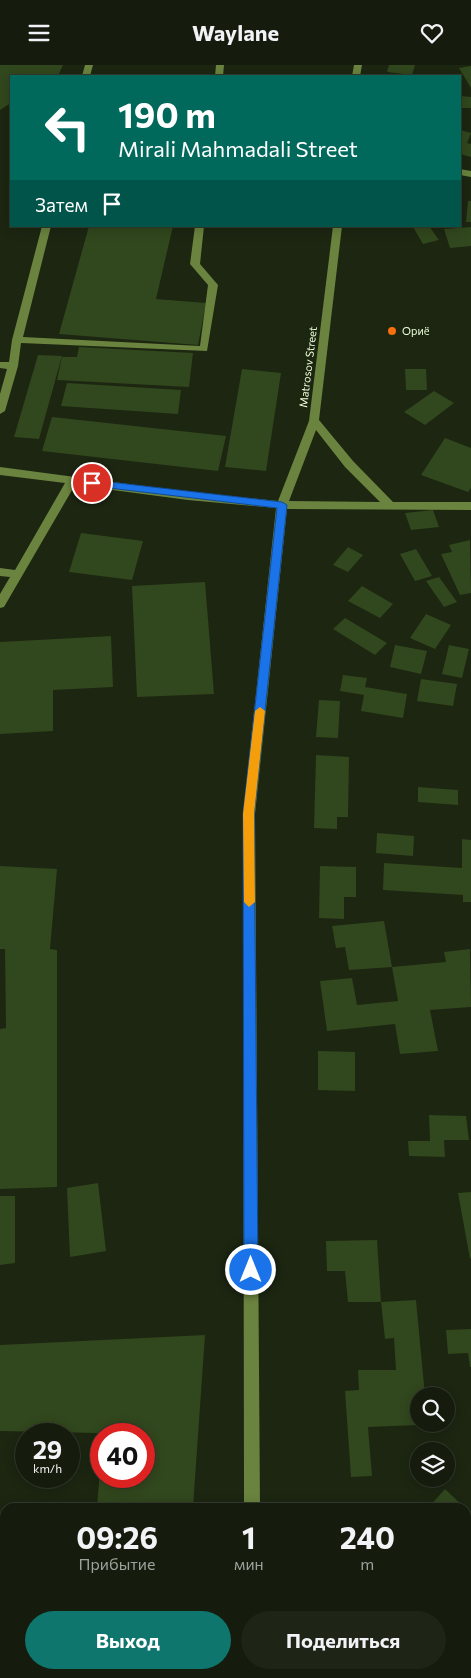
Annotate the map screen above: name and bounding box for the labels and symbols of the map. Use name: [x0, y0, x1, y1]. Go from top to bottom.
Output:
place label: Ориё: [402, 324, 430, 337]
street label: Matrosov Street: [296, 325, 319, 408]
marker: Ориё: [386, 325, 398, 337]
pin: [71, 462, 113, 504]
position arrow: [224, 1243, 276, 1295]
speed limit sign: 40: [90, 1423, 155, 1488]

